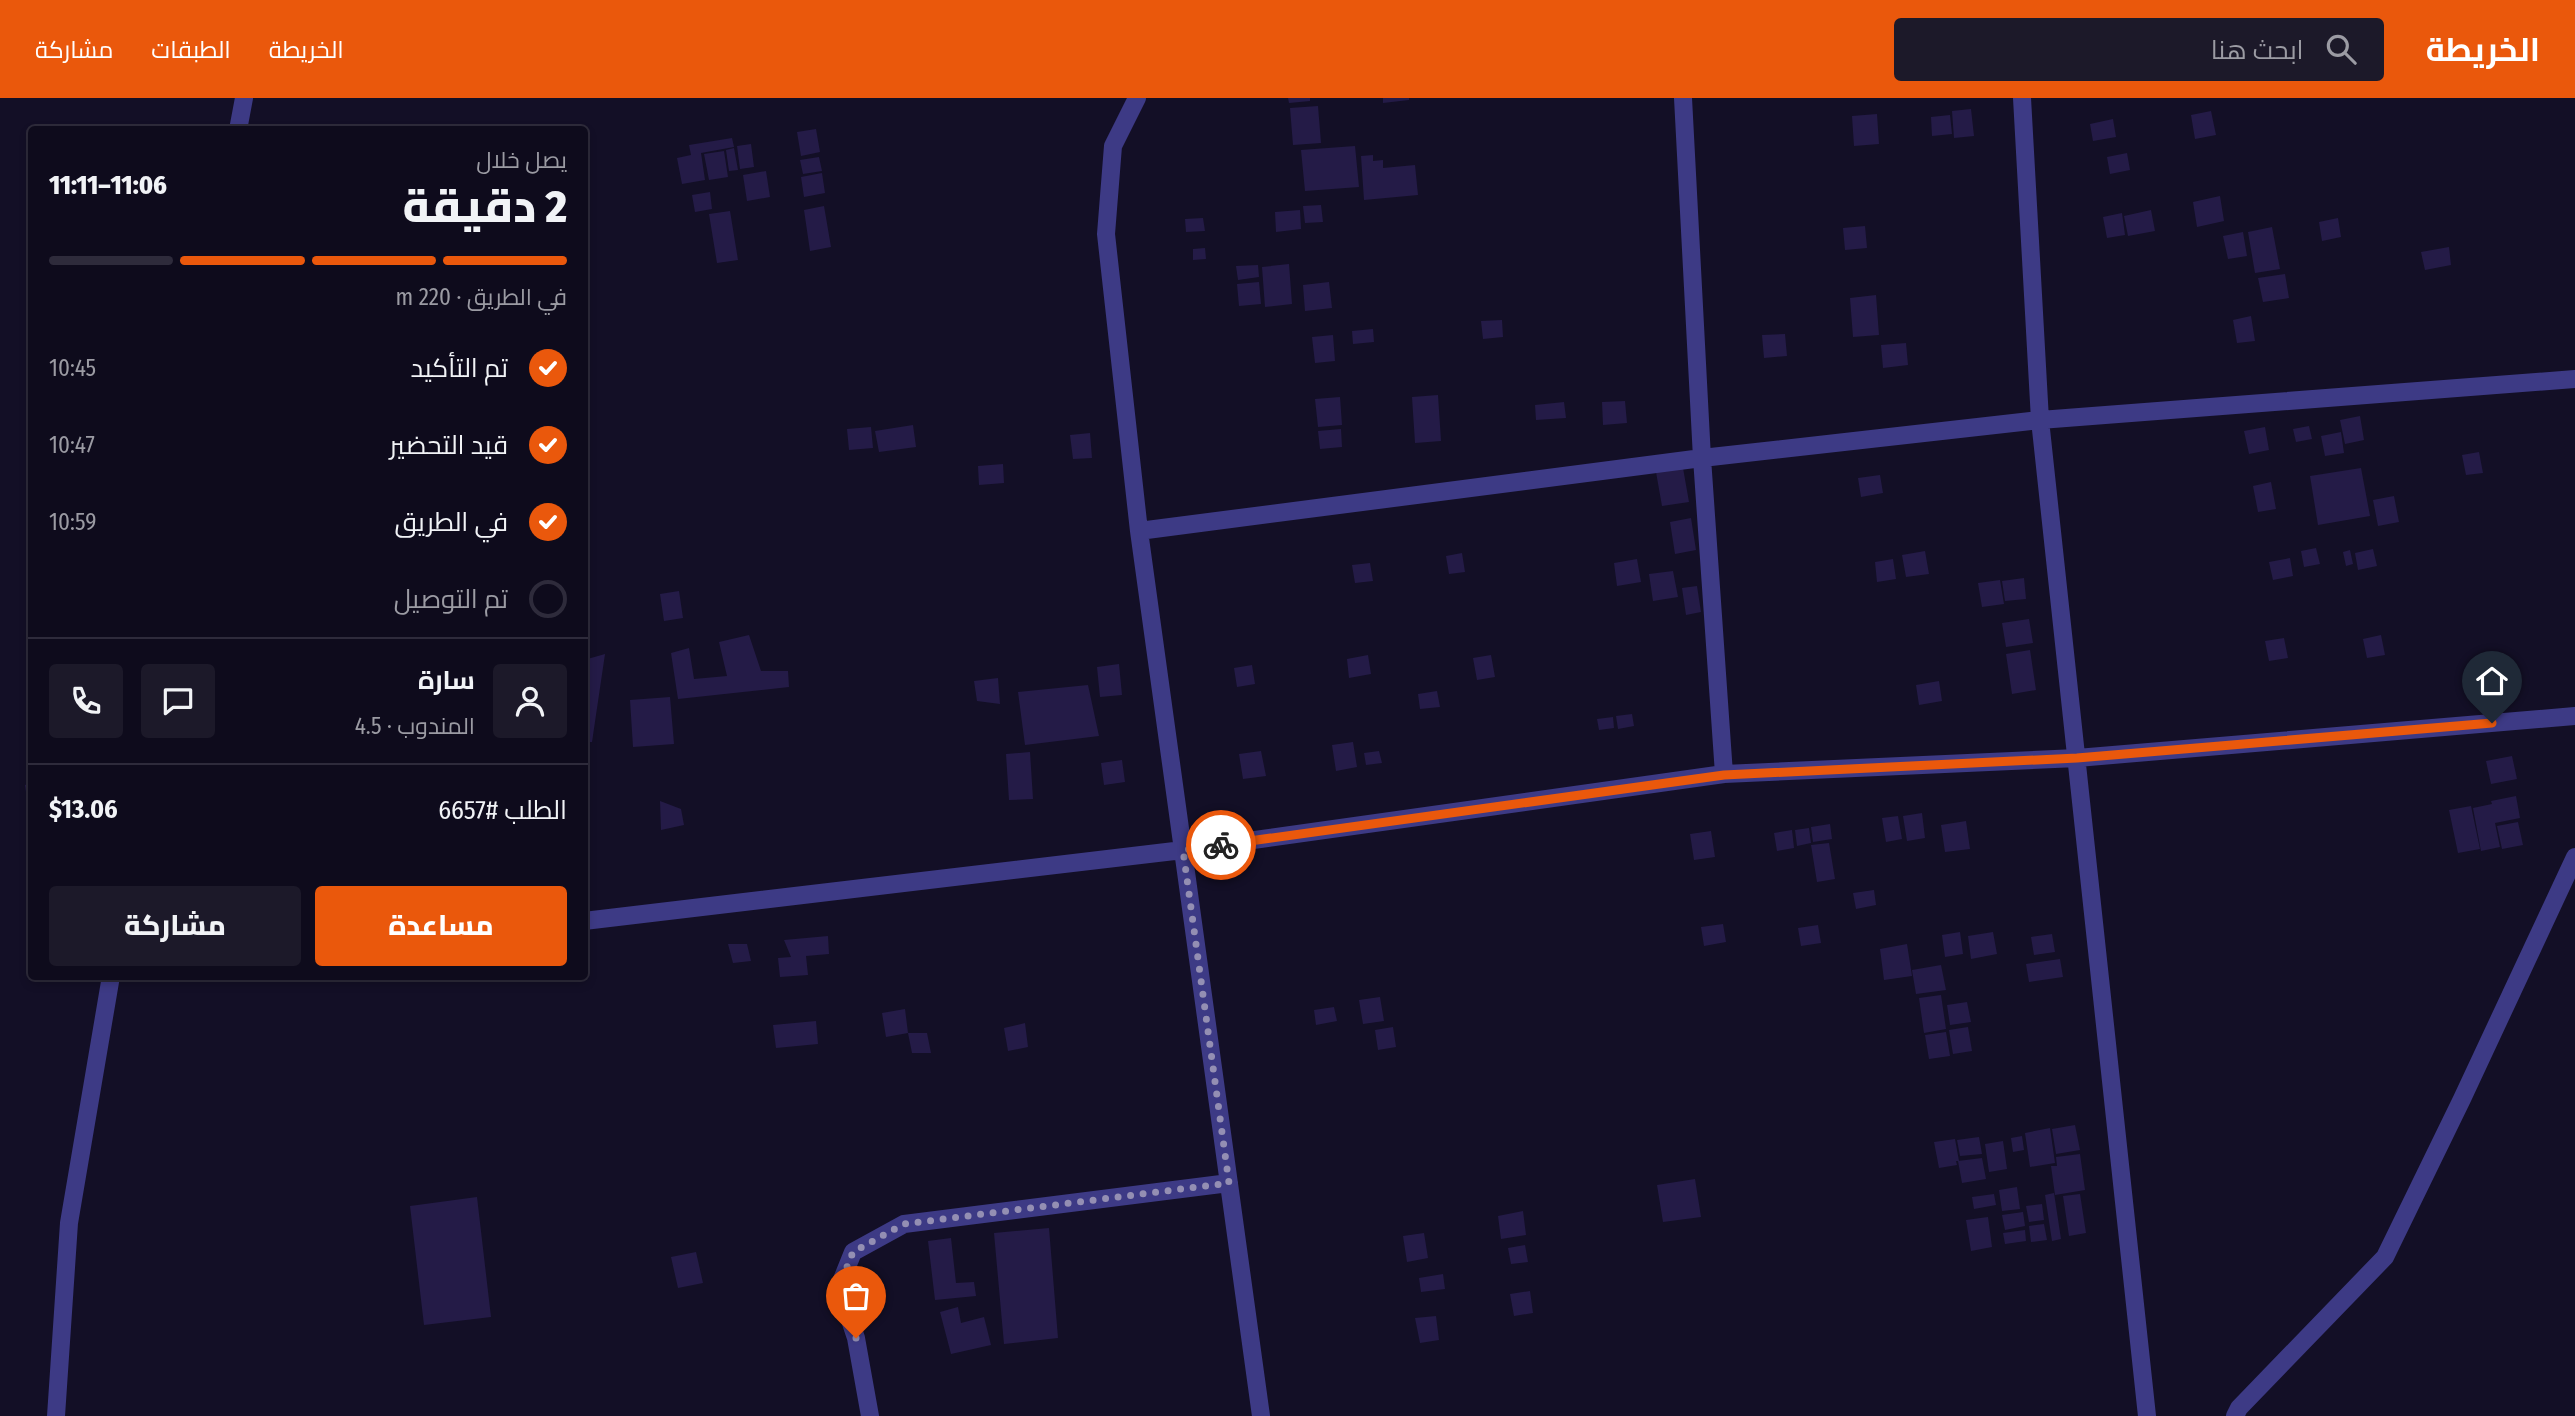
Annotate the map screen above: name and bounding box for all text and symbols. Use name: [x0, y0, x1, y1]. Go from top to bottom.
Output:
search box: [1894, 18, 2384, 81]
icon: search: [2322, 30, 2360, 68]
text: الخريطة: [2426, 30, 2540, 70]
text: ابحث هنا: [2211, 35, 2304, 66]
text: مشاركة: [35, 36, 113, 64]
text: الطبقات: [151, 36, 231, 64]
text: الخريطة: [269, 36, 344, 64]
text: يصل خلال: [476, 146, 567, 174]
text: 11:06–11:11: [49, 170, 167, 201]
text: 2 دقيقة: [403, 179, 567, 234]
text: في الطريق · 220 m: [396, 283, 567, 311]
icon: check: [529, 349, 567, 387]
text: تم التأكيد: [411, 353, 508, 384]
text: 10:45: [49, 354, 96, 382]
icon: check: [529, 426, 567, 464]
text: قيد التحضير: [389, 430, 508, 461]
text: 10:47: [49, 431, 95, 459]
icon: check: [529, 503, 567, 541]
text: في الطريق: [395, 507, 508, 538]
text: 10:59: [49, 508, 96, 536]
text: تم التوصيل: [394, 584, 508, 615]
pin: [2462, 651, 2522, 723]
icon: home: [2473, 662, 2511, 700]
button: phone: [49, 664, 123, 738]
button: chat: [141, 664, 215, 738]
button: person: [493, 664, 567, 738]
text: سارة: [418, 665, 475, 696]
text: المندوب · 4.5: [355, 712, 475, 740]
text: $13.06: [49, 794, 118, 825]
text: الطلب #6657: [438, 795, 567, 826]
courier: [1186, 810, 1256, 880]
icon: bike: [1202, 826, 1240, 864]
button: مشاركة: [49, 886, 301, 966]
button: مساعدة: [315, 886, 567, 966]
pin: [826, 1266, 886, 1338]
icon: bag: [837, 1277, 875, 1315]

